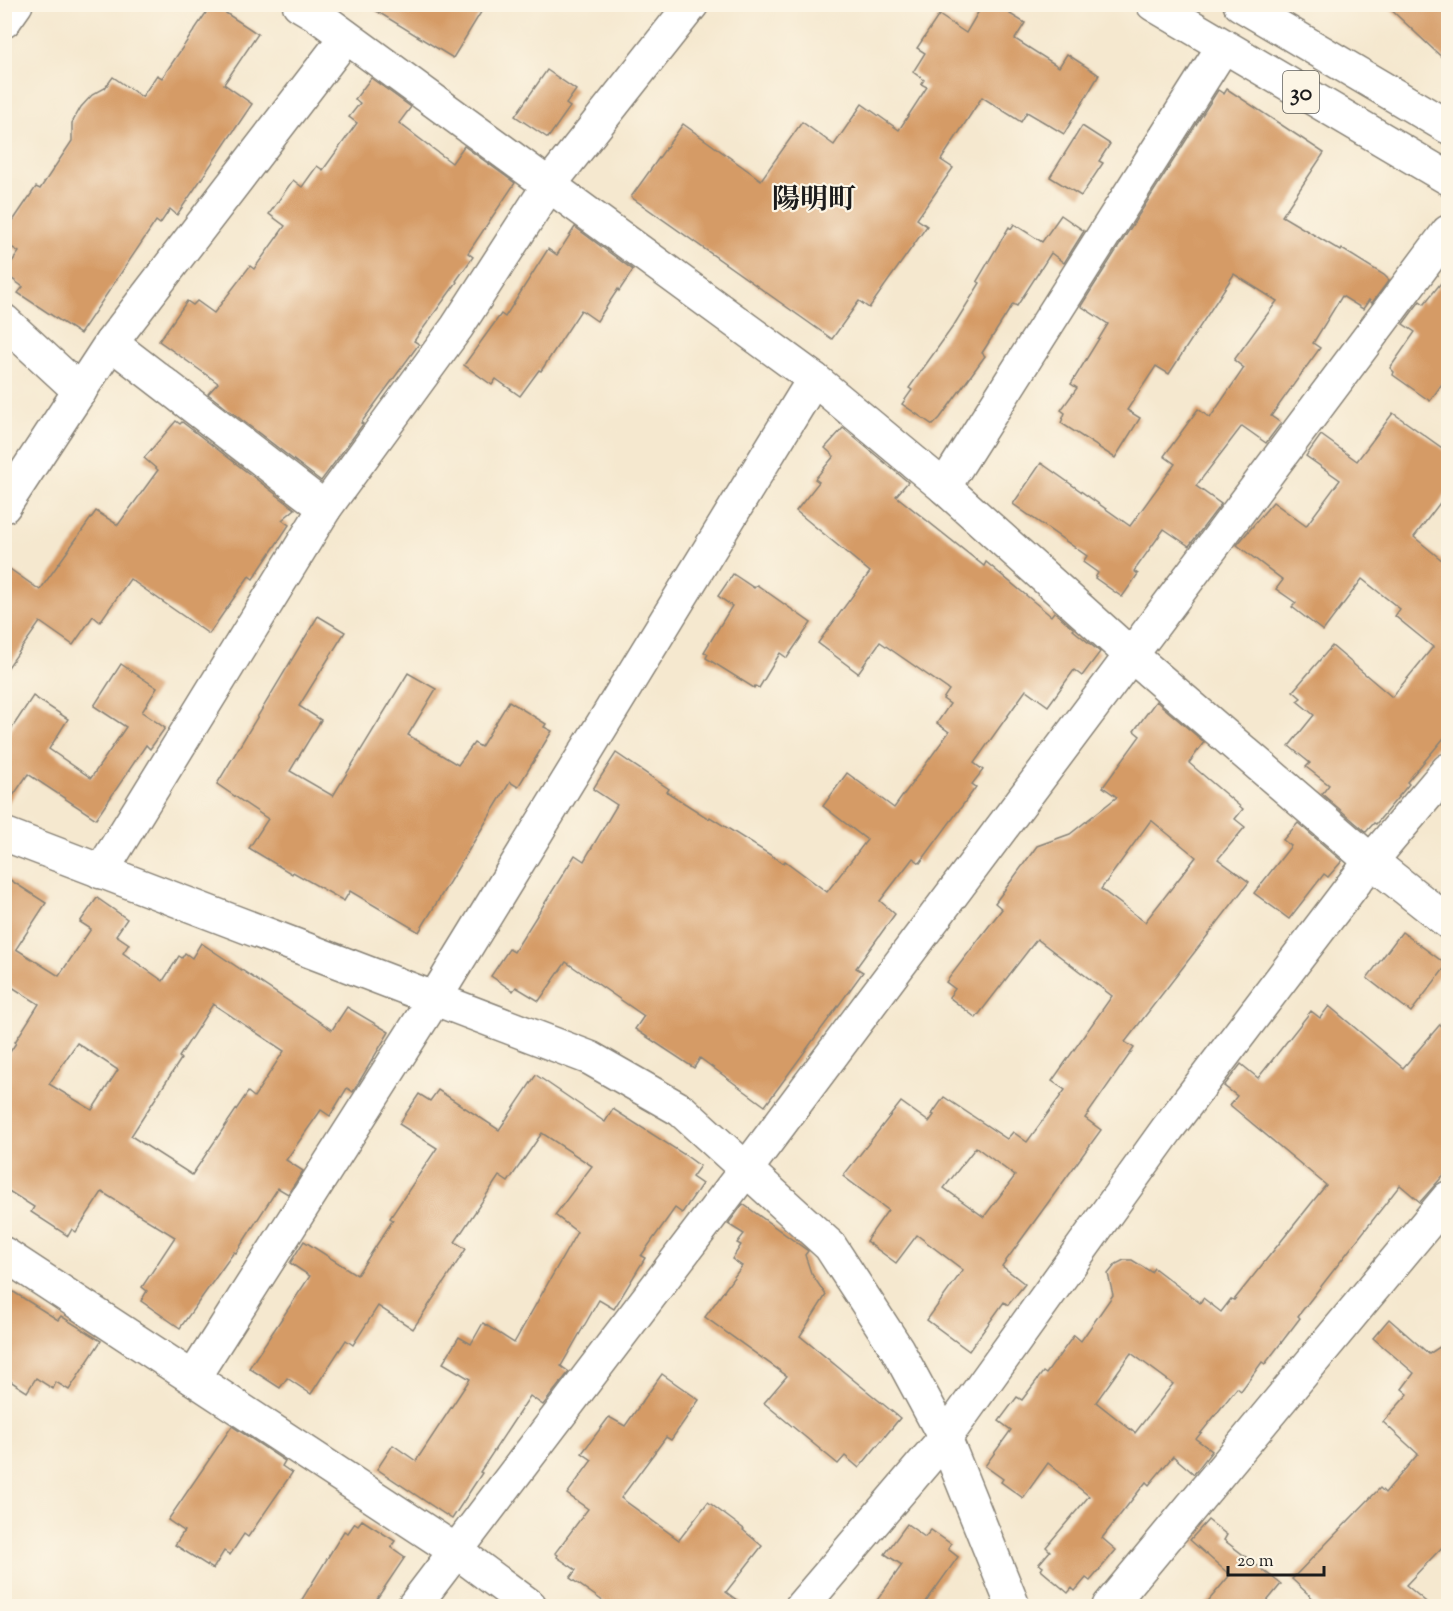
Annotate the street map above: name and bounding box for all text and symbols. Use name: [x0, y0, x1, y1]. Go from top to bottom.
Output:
road number: 30: [1283, 71, 1319, 113]
district label: 陽明町: [772, 181, 856, 221]
scale bar: [1228, 1539, 1324, 1577]
text: 20 m: [1237, 1549, 1274, 1575]

